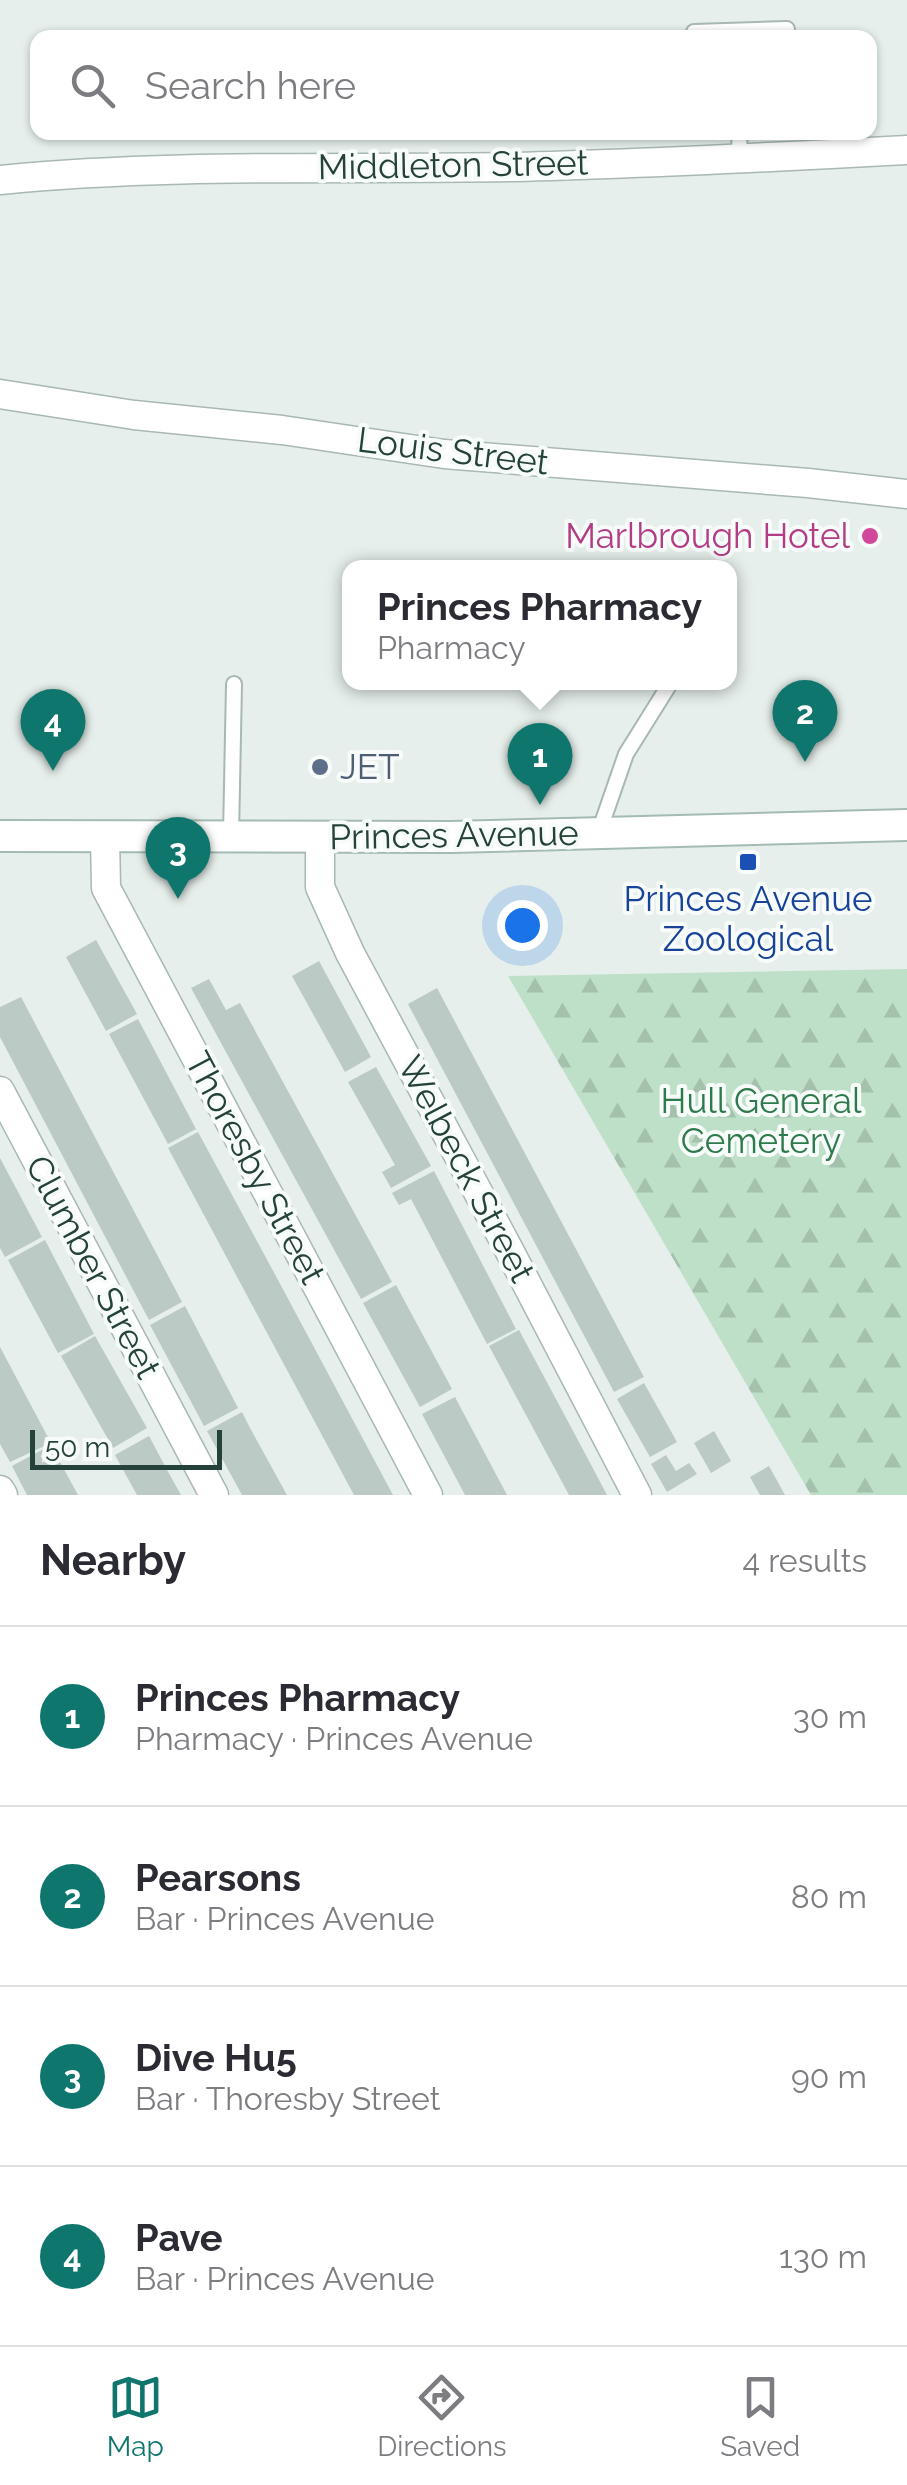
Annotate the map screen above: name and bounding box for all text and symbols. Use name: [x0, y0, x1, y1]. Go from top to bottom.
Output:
search box: [30, 30, 877, 140]
icon: search: [65, 58, 120, 113]
text: Search here: [145, 63, 356, 108]
street label: Middleton Street: [317, 142, 589, 187]
street label: Louis Street: [355, 418, 551, 483]
place label: Marlbrough Hotel: [565, 515, 850, 556]
marker: Marlbrough Hotel: [859, 525, 881, 547]
popup: [342, 560, 737, 690]
text: Princes Pharmacy: [377, 584, 702, 629]
text: Pharmacy: [377, 629, 526, 666]
pin: 2: [772, 680, 838, 762]
pin: 4: [20, 688, 86, 771]
pin: 1: [508, 722, 572, 805]
place label: JET: [340, 746, 400, 787]
marker: JET: [309, 756, 331, 778]
street label: Princes Avenue: [329, 812, 579, 857]
pin: 3: [146, 816, 210, 899]
marker: Princes Avenue Zoological: [737, 851, 759, 873]
place label: Princes Avenue Zoological: [623, 878, 873, 959]
your location: [497, 900, 548, 951]
street label: Thoresby Street: [177, 1045, 334, 1291]
street label: Welbeck Street: [390, 1049, 543, 1289]
park label: Hull General Cemetery: [661, 1080, 862, 1161]
street label: Clumber Street: [18, 1149, 169, 1385]
scale bar: [30, 1425, 222, 1470]
text: 50 m: [45, 1431, 110, 1464]
text: Nearby: [40, 1536, 186, 1585]
text: 4 results: [743, 1542, 867, 1579]
text: Princes Pharmacy: [135, 1675, 460, 1720]
text: 1: [65, 1698, 80, 1735]
text: 30 m: [793, 1698, 867, 1735]
text: Pharmacy · Princes Avenue: [135, 1720, 533, 1757]
text: Pearsons: [135, 1855, 301, 1900]
text: 2: [63, 1878, 82, 1915]
text: 80 m: [791, 1878, 867, 1915]
text: Bar · Princes Avenue: [135, 1900, 434, 1937]
text: Dive Hu5: [135, 2035, 297, 2080]
text: 3: [64, 2058, 81, 2095]
text: 90 m: [791, 2058, 867, 2095]
text: Bar · Thoresby Street: [135, 2080, 440, 2117]
text: Pave: [135, 2215, 222, 2260]
text: 4: [63, 2238, 82, 2275]
text: 130 m: [779, 2238, 867, 2275]
text: Bar · Princes Avenue: [135, 2260, 434, 2297]
tab: Map: [107, 2370, 164, 2463]
tab: Directions: [377, 2370, 507, 2463]
tab: Saved: [720, 2370, 800, 2463]

